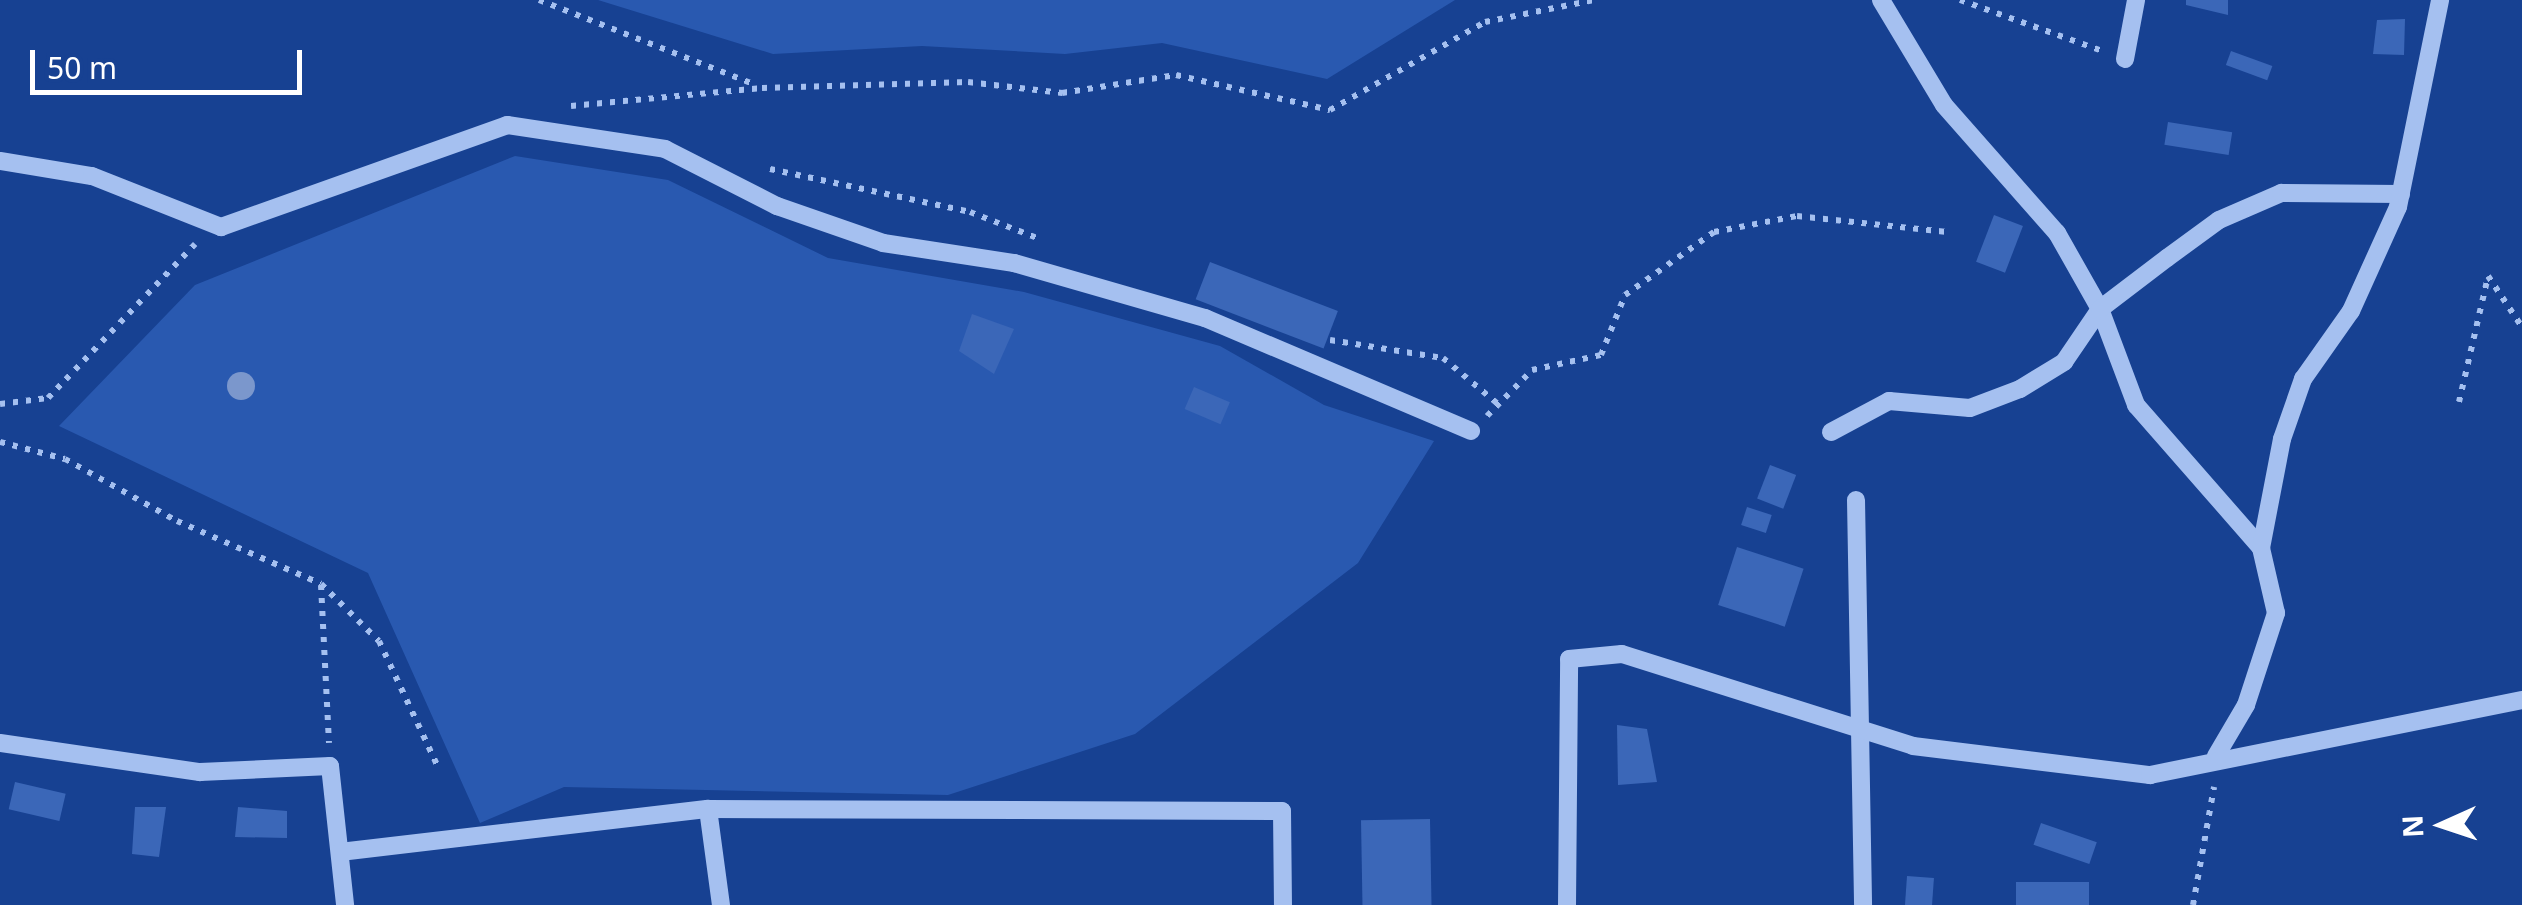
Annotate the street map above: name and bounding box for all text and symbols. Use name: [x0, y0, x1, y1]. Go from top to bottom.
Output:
scale bar: [35, 30, 308, 92]
text: 50 m: [47, 47, 117, 88]
north arrow: [2392, 775, 2492, 875]
text: N: [2392, 814, 2432, 839]

